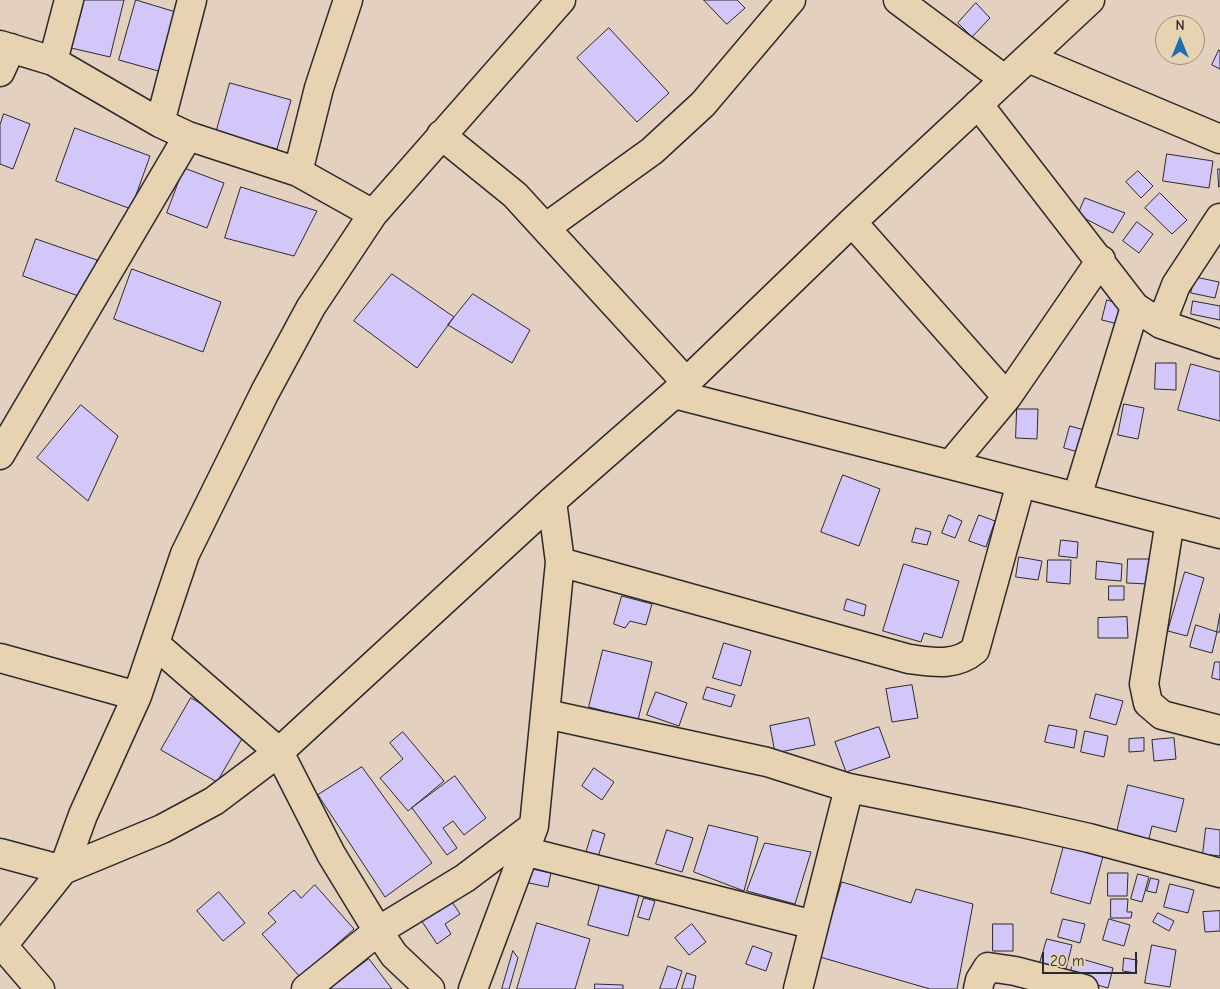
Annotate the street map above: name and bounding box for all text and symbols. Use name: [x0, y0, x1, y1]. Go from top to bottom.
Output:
north arrow: [1155, 15, 1205, 65]
text: N: [1175, 17, 1185, 34]
scale bar: [1045, 942, 1140, 974]
text: 20 m: [1050, 952, 1084, 970]

